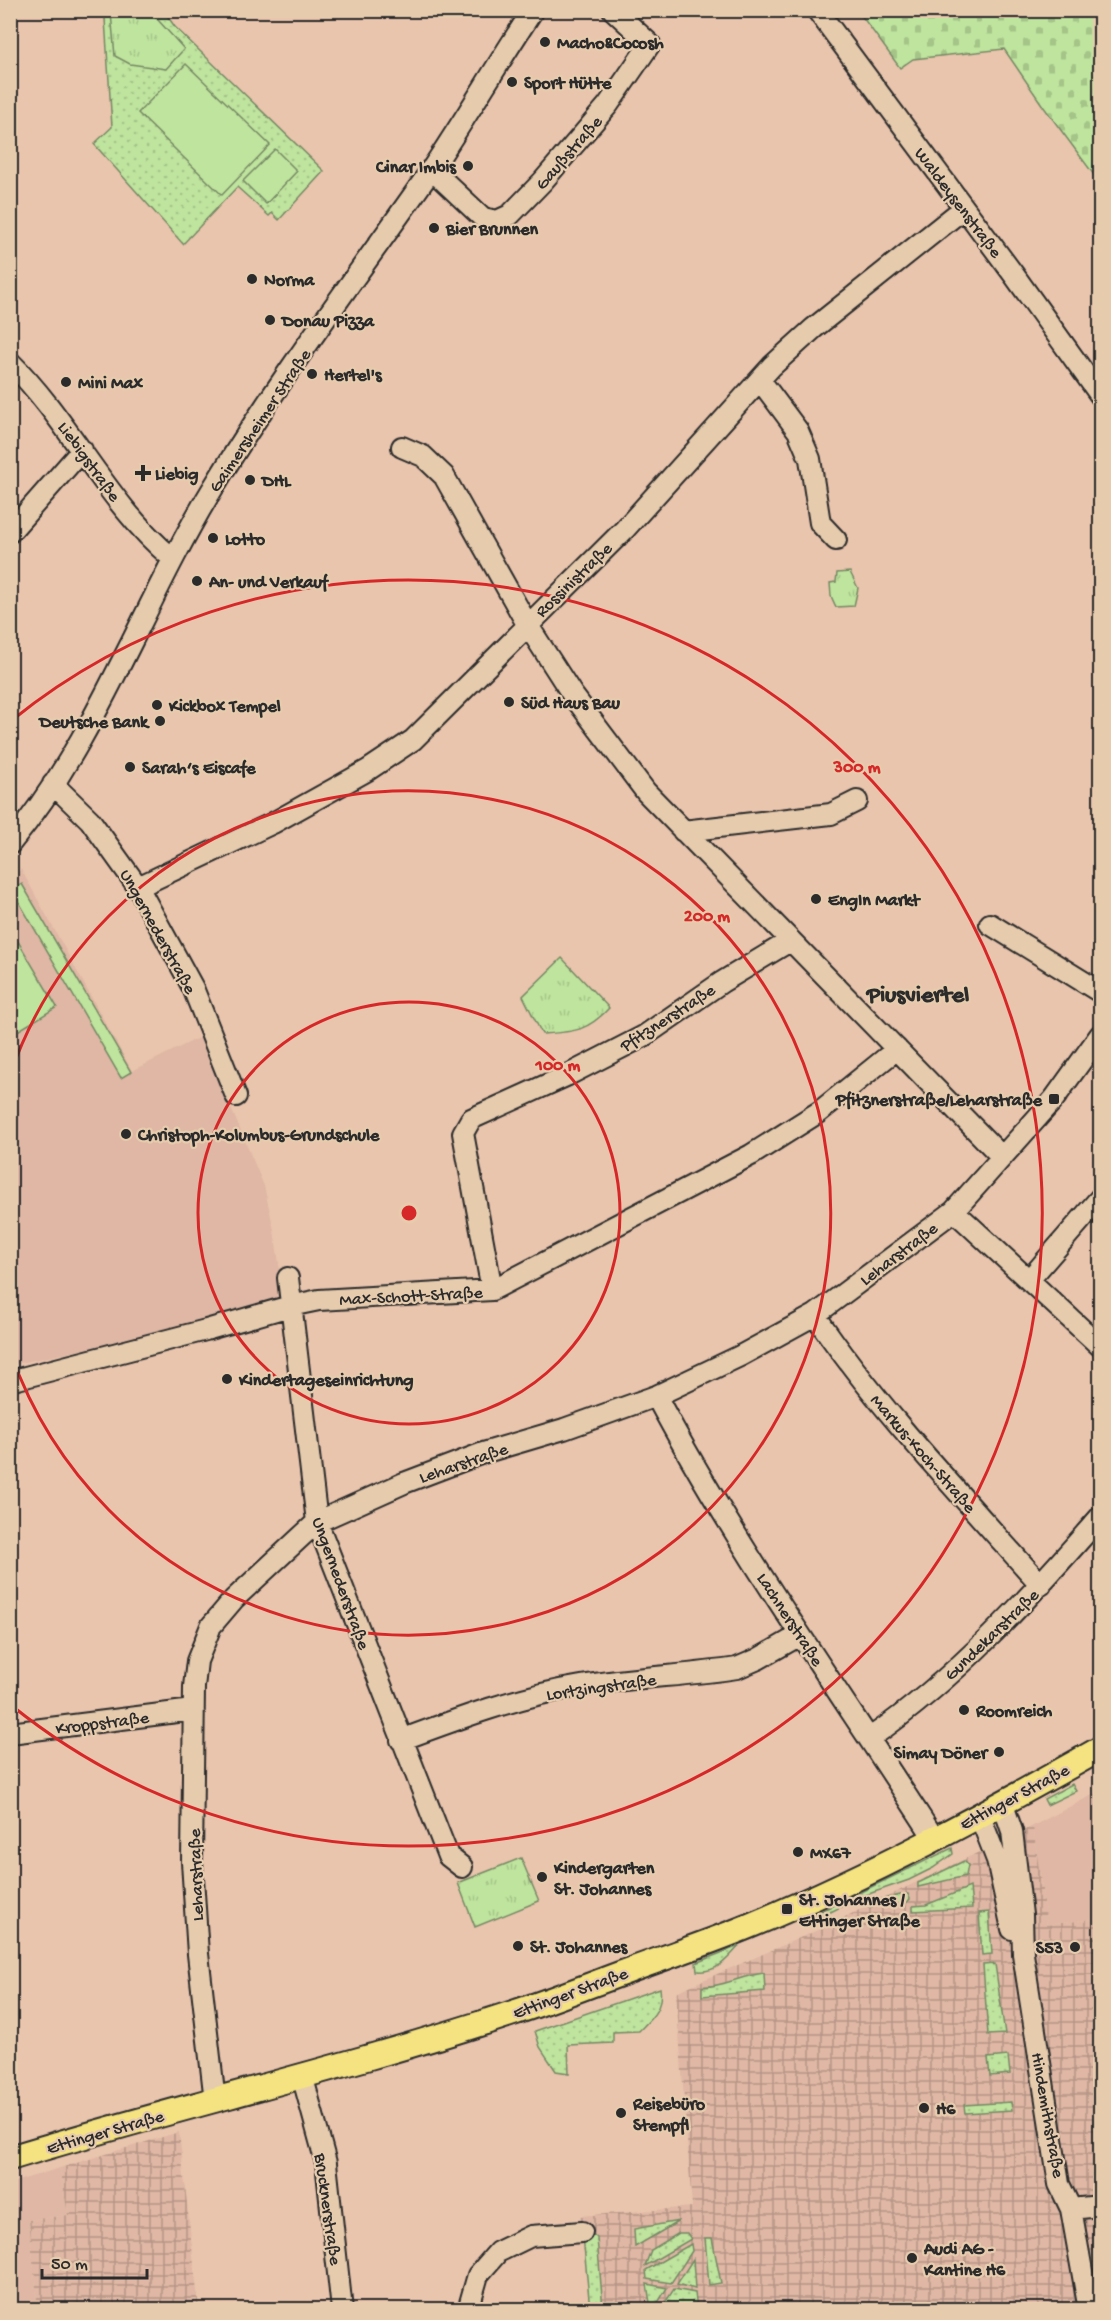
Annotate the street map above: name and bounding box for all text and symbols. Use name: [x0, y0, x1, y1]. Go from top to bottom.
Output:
place label: Macho&Cocosh: [557, 34, 664, 55]
marker: Macho&Cocosh: [538, 35, 552, 49]
place label: Sport Hütte: [524, 74, 612, 95]
marker: Sport Hütte: [505, 75, 519, 89]
street label: Gaußstraße: [532, 112, 608, 195]
street label: Waldeysenstraße: [909, 144, 1006, 263]
place label: Cinar Imbis: [375, 158, 457, 179]
marker: Cinar Imbis: [461, 159, 475, 173]
place label: Bier Brunnen: [445, 220, 538, 241]
marker: Bier Brunnen: [427, 221, 441, 235]
place label: Norma: [264, 271, 315, 292]
marker: Norma: [245, 272, 259, 286]
place label: Donau Pizza: [280, 312, 375, 333]
marker: Donau Pizza: [263, 313, 277, 327]
street label: Gaimersheimer Straße: [205, 345, 317, 497]
place label: Hertel's: [324, 366, 383, 387]
marker: Hertel's: [305, 367, 319, 381]
place label: Mini Max: [78, 374, 144, 395]
marker: Mini Max: [59, 375, 73, 389]
street label: Liebigstraße: [52, 418, 125, 507]
place label: Liebig: [155, 465, 198, 486]
marker: Liebig: [136, 466, 150, 480]
place label: DHL: [260, 472, 292, 493]
marker: DHL: [243, 473, 257, 487]
place label: Lotto: [225, 530, 266, 551]
marker: Lotto: [206, 531, 220, 545]
street label: Rossinistraße: [532, 538, 618, 623]
place label: An- und Verkauf: [208, 573, 329, 594]
marker: An- und Verkauf: [190, 574, 204, 588]
place label: Süd Haus Bau: [521, 694, 620, 715]
marker: Süd Haus Bau: [502, 695, 516, 709]
place label: Kickbox Tempel: [168, 697, 281, 718]
marker: Kickbox Tempel: [150, 698, 164, 712]
place label: Deutsche Bank: [37, 713, 150, 734]
marker: Deutsche Bank: [153, 714, 167, 728]
text: 300 m: [833, 758, 881, 779]
place label: Sarah‘s Eiscafe: [142, 759, 256, 780]
marker: Sarah‘s Eiscafe: [123, 760, 137, 774]
street label: Ungernederstraße: [114, 866, 200, 999]
place label: EngIn Markt: [828, 891, 921, 912]
marker: EngIn Markt: [809, 892, 823, 906]
text: 200 m: [684, 907, 730, 928]
street label: Pfitznerstraße: [616, 980, 721, 1058]
district label: Piusviertel: [865, 982, 969, 1011]
text: 100 m: [535, 1056, 581, 1077]
place label: Pfitznerstraße/Leharstraße: [835, 1091, 1043, 1112]
marker: Pfitznerstraße/Leharstraße: [1047, 1092, 1061, 1106]
place label: Christoph-Kolumbus-Grundschule: [137, 1126, 380, 1147]
marker: Christoph-Kolumbus-Grundschule: [119, 1127, 133, 1141]
centre of rings: [399, 1203, 419, 1223]
street label: Leharstraße: [856, 1218, 943, 1291]
street label: Max-Schott-Straße: [339, 1283, 484, 1312]
place label: Kindertageseinrichtung: [238, 1371, 413, 1392]
marker: Kindertageseinrichtung: [220, 1372, 234, 1386]
street label: Markus-Koch-Straße: [865, 1391, 980, 1519]
street label: Leharstraße: [417, 1439, 512, 1489]
street label: Ungernederstraße: [306, 1515, 374, 1654]
street label: Lachnerstraße: [751, 1570, 827, 1672]
street label: Gundekarstraße: [941, 1585, 1045, 1686]
street label: Lortzingstraße: [545, 1670, 658, 1707]
place label: Roomreich: [975, 1702, 1053, 1723]
marker: Roomreich: [957, 1703, 971, 1717]
street label: Kroppstraße: [54, 1708, 151, 1741]
place label: Simay Döner: [894, 1744, 990, 1765]
marker: Simay Döner: [992, 1745, 1006, 1759]
street label: Ettinger Straße: [957, 1760, 1074, 1836]
street label: Leharstraße: [185, 1828, 210, 1922]
place label: MX67: [810, 1844, 852, 1865]
marker: MX67: [791, 1845, 805, 1859]
place label: Kindergarten St. Johannes: [553, 1859, 655, 1901]
marker: Kindergarten St. Johannes: [535, 1870, 549, 1884]
place label: St. Johannes / Ettinger Straße: [799, 1891, 921, 1933]
marker: St. Johannes / Ettinger Straße: [780, 1902, 794, 1916]
place label: St. Johannes: [530, 1938, 629, 1959]
marker: St. Johannes: [511, 1939, 525, 1953]
place label: S53: [1036, 1939, 1063, 1960]
marker: S53: [1068, 1940, 1082, 1954]
street label: Ettinger Straße: [510, 1964, 632, 2025]
street label: Hindemithstraße: [1025, 2051, 1068, 2180]
place label: Reisebüro Stempfl: [632, 2095, 706, 2137]
place label: H6: [936, 2100, 956, 2121]
marker: H6: [917, 2101, 931, 2115]
street label: Ettinger Straße: [45, 2106, 167, 2160]
marker: Reisebüro Stempfl: [614, 2106, 628, 2120]
street label: Brucknerstraße: [308, 2151, 345, 2267]
place label: Audi AG - Kantine H6: [923, 2240, 1006, 2282]
scale bar: [42, 2242, 147, 2280]
marker: Audi AG - Kantine H6: [905, 2251, 919, 2265]
text: 50 m: [51, 2255, 88, 2276]

